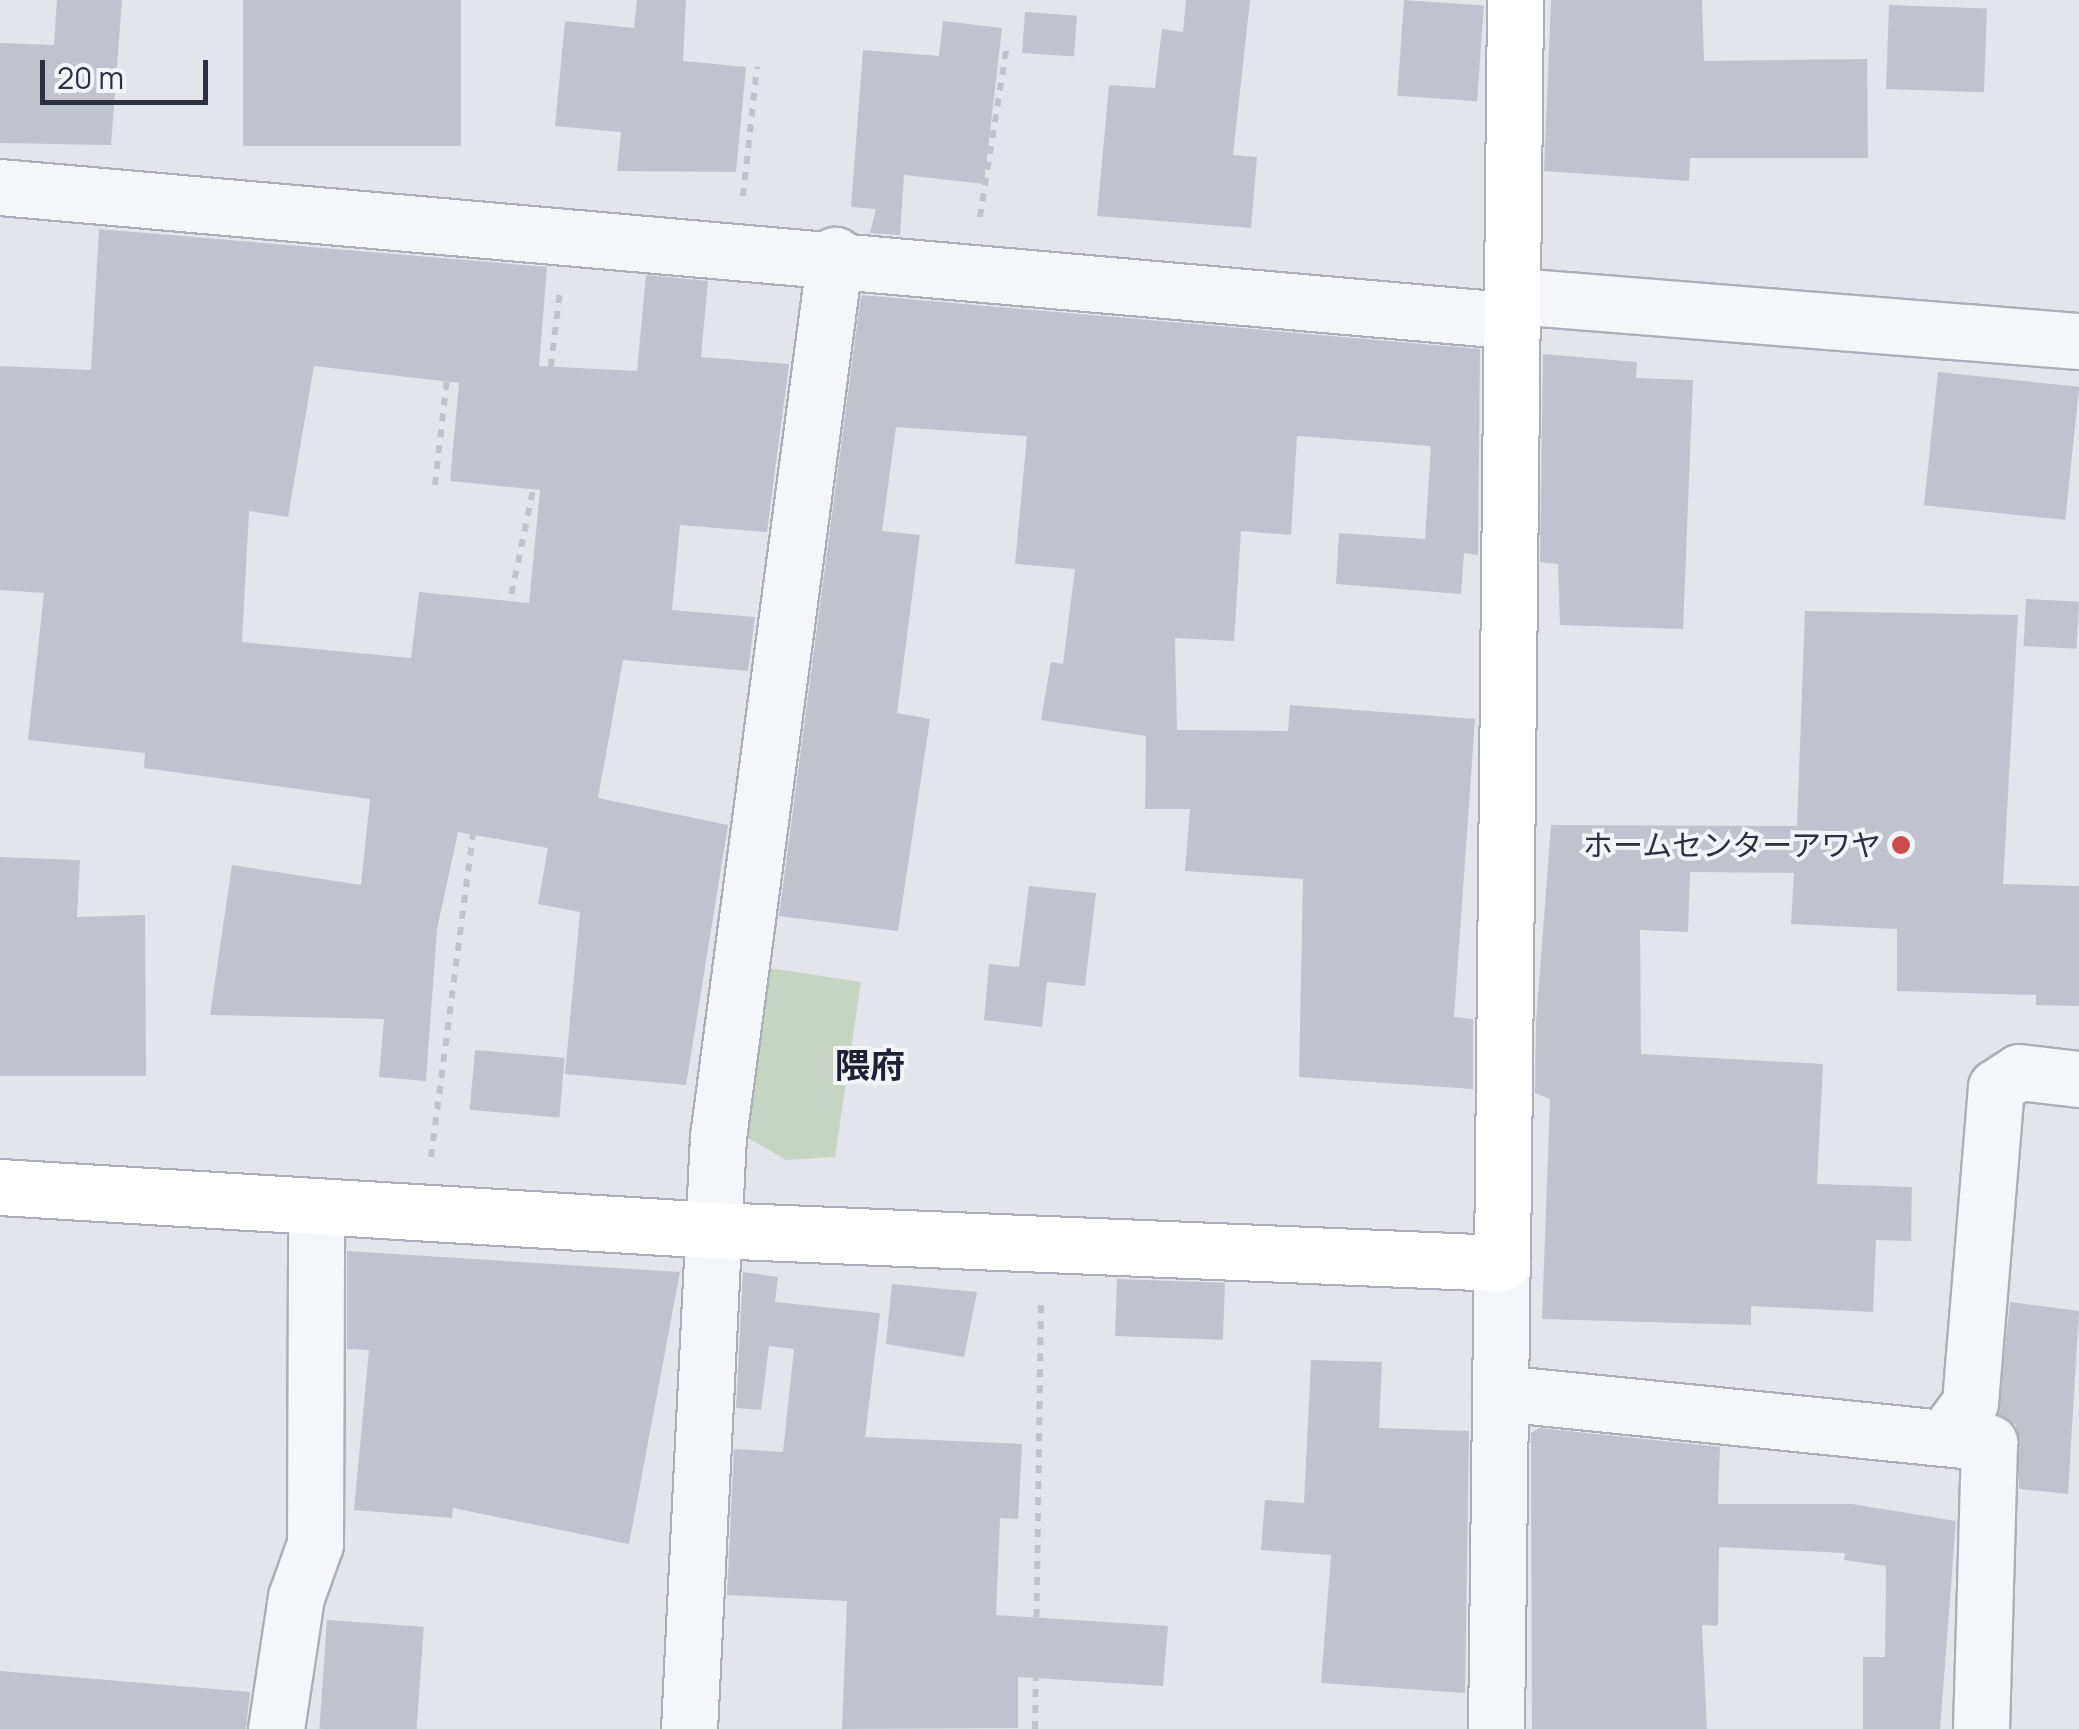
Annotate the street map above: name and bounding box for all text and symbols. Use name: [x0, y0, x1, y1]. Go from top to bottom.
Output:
scale bar: [45, 40, 212, 102]
text: 20 m: [57, 57, 124, 98]
place label: ホームセンターアワヤ: [1581, 827, 1881, 863]
marker: ホームセンターアワヤ: [1890, 834, 1912, 856]
district label: 隈府: [835, 1044, 905, 1086]

